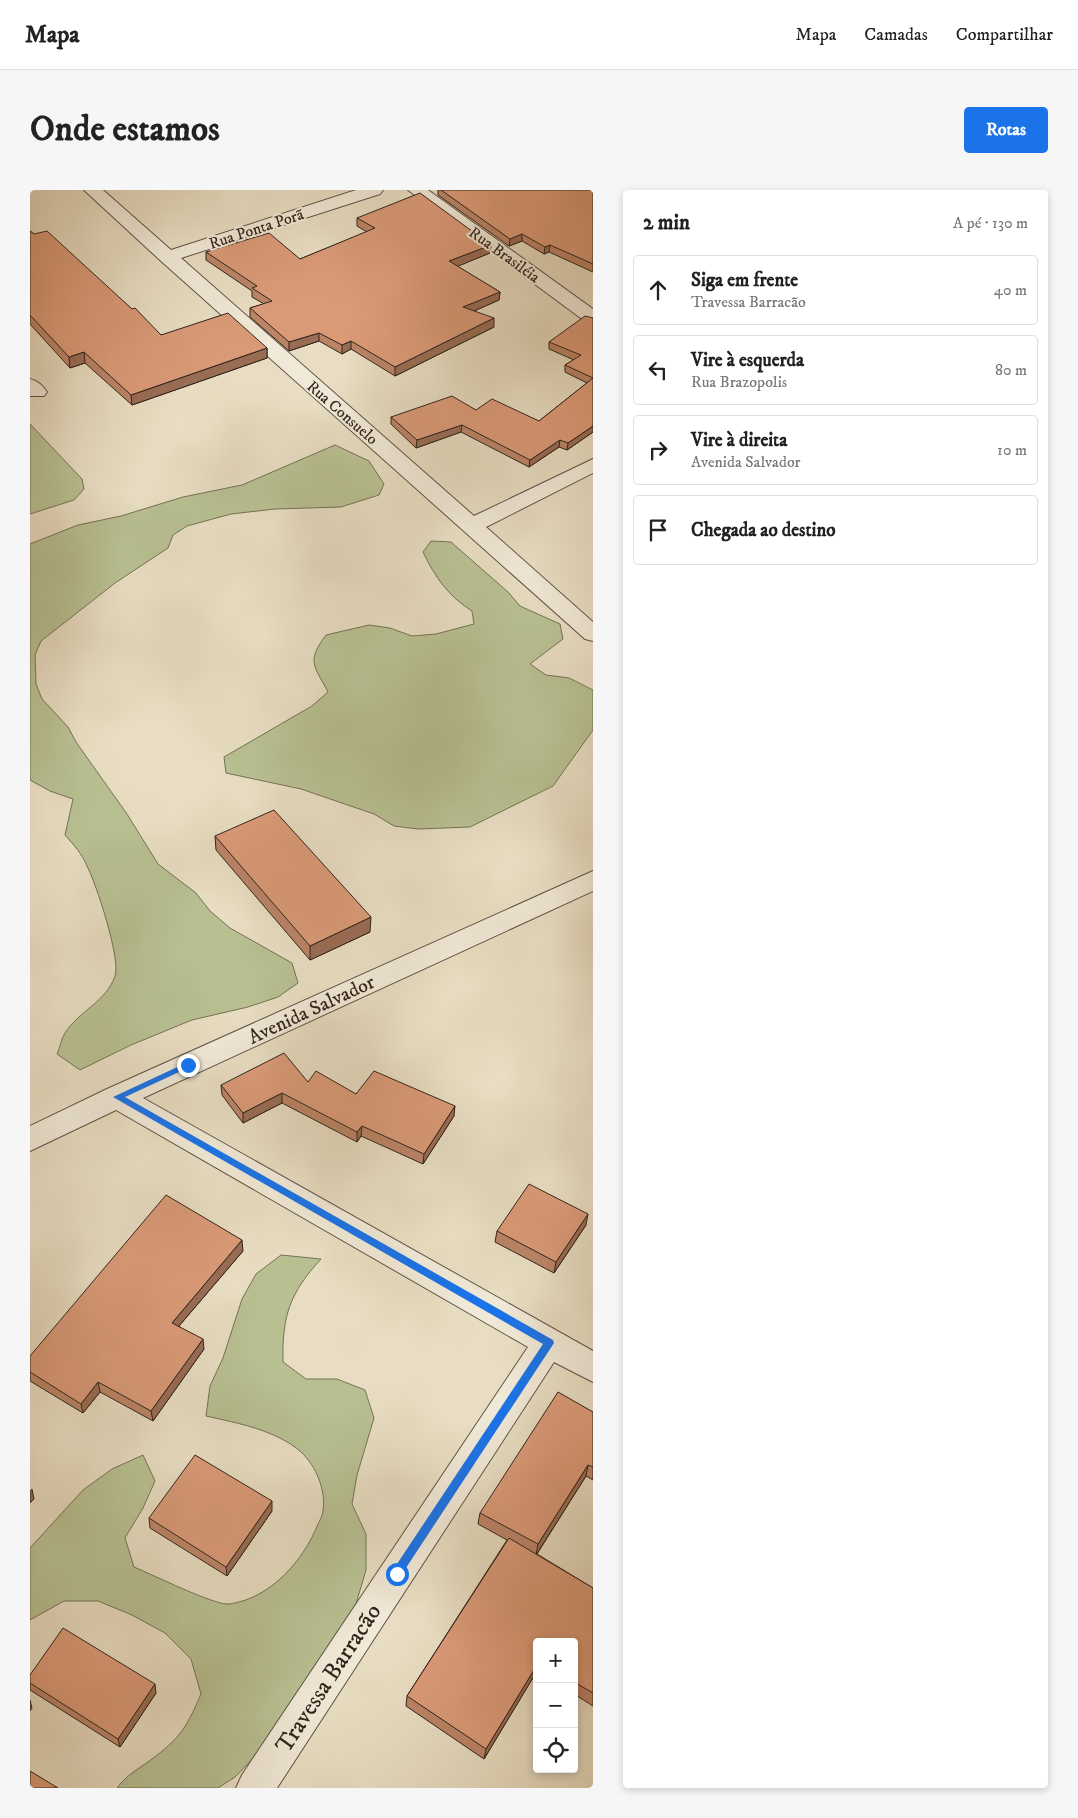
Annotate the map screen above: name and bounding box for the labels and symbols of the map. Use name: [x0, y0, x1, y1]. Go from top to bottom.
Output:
street label: Rua Ponta Porã: [206, 204, 306, 254]
street label: Rua Brasiléia: [465, 222, 544, 287]
street label: Rua Consuelo: [303, 376, 382, 449]
street label: Avenida Salvador: [244, 970, 379, 1051]
route end: [177, 1054, 200, 1077]
route start: [386, 1563, 409, 1586]
street label: Travessa Barracão: [269, 1598, 388, 1759]

